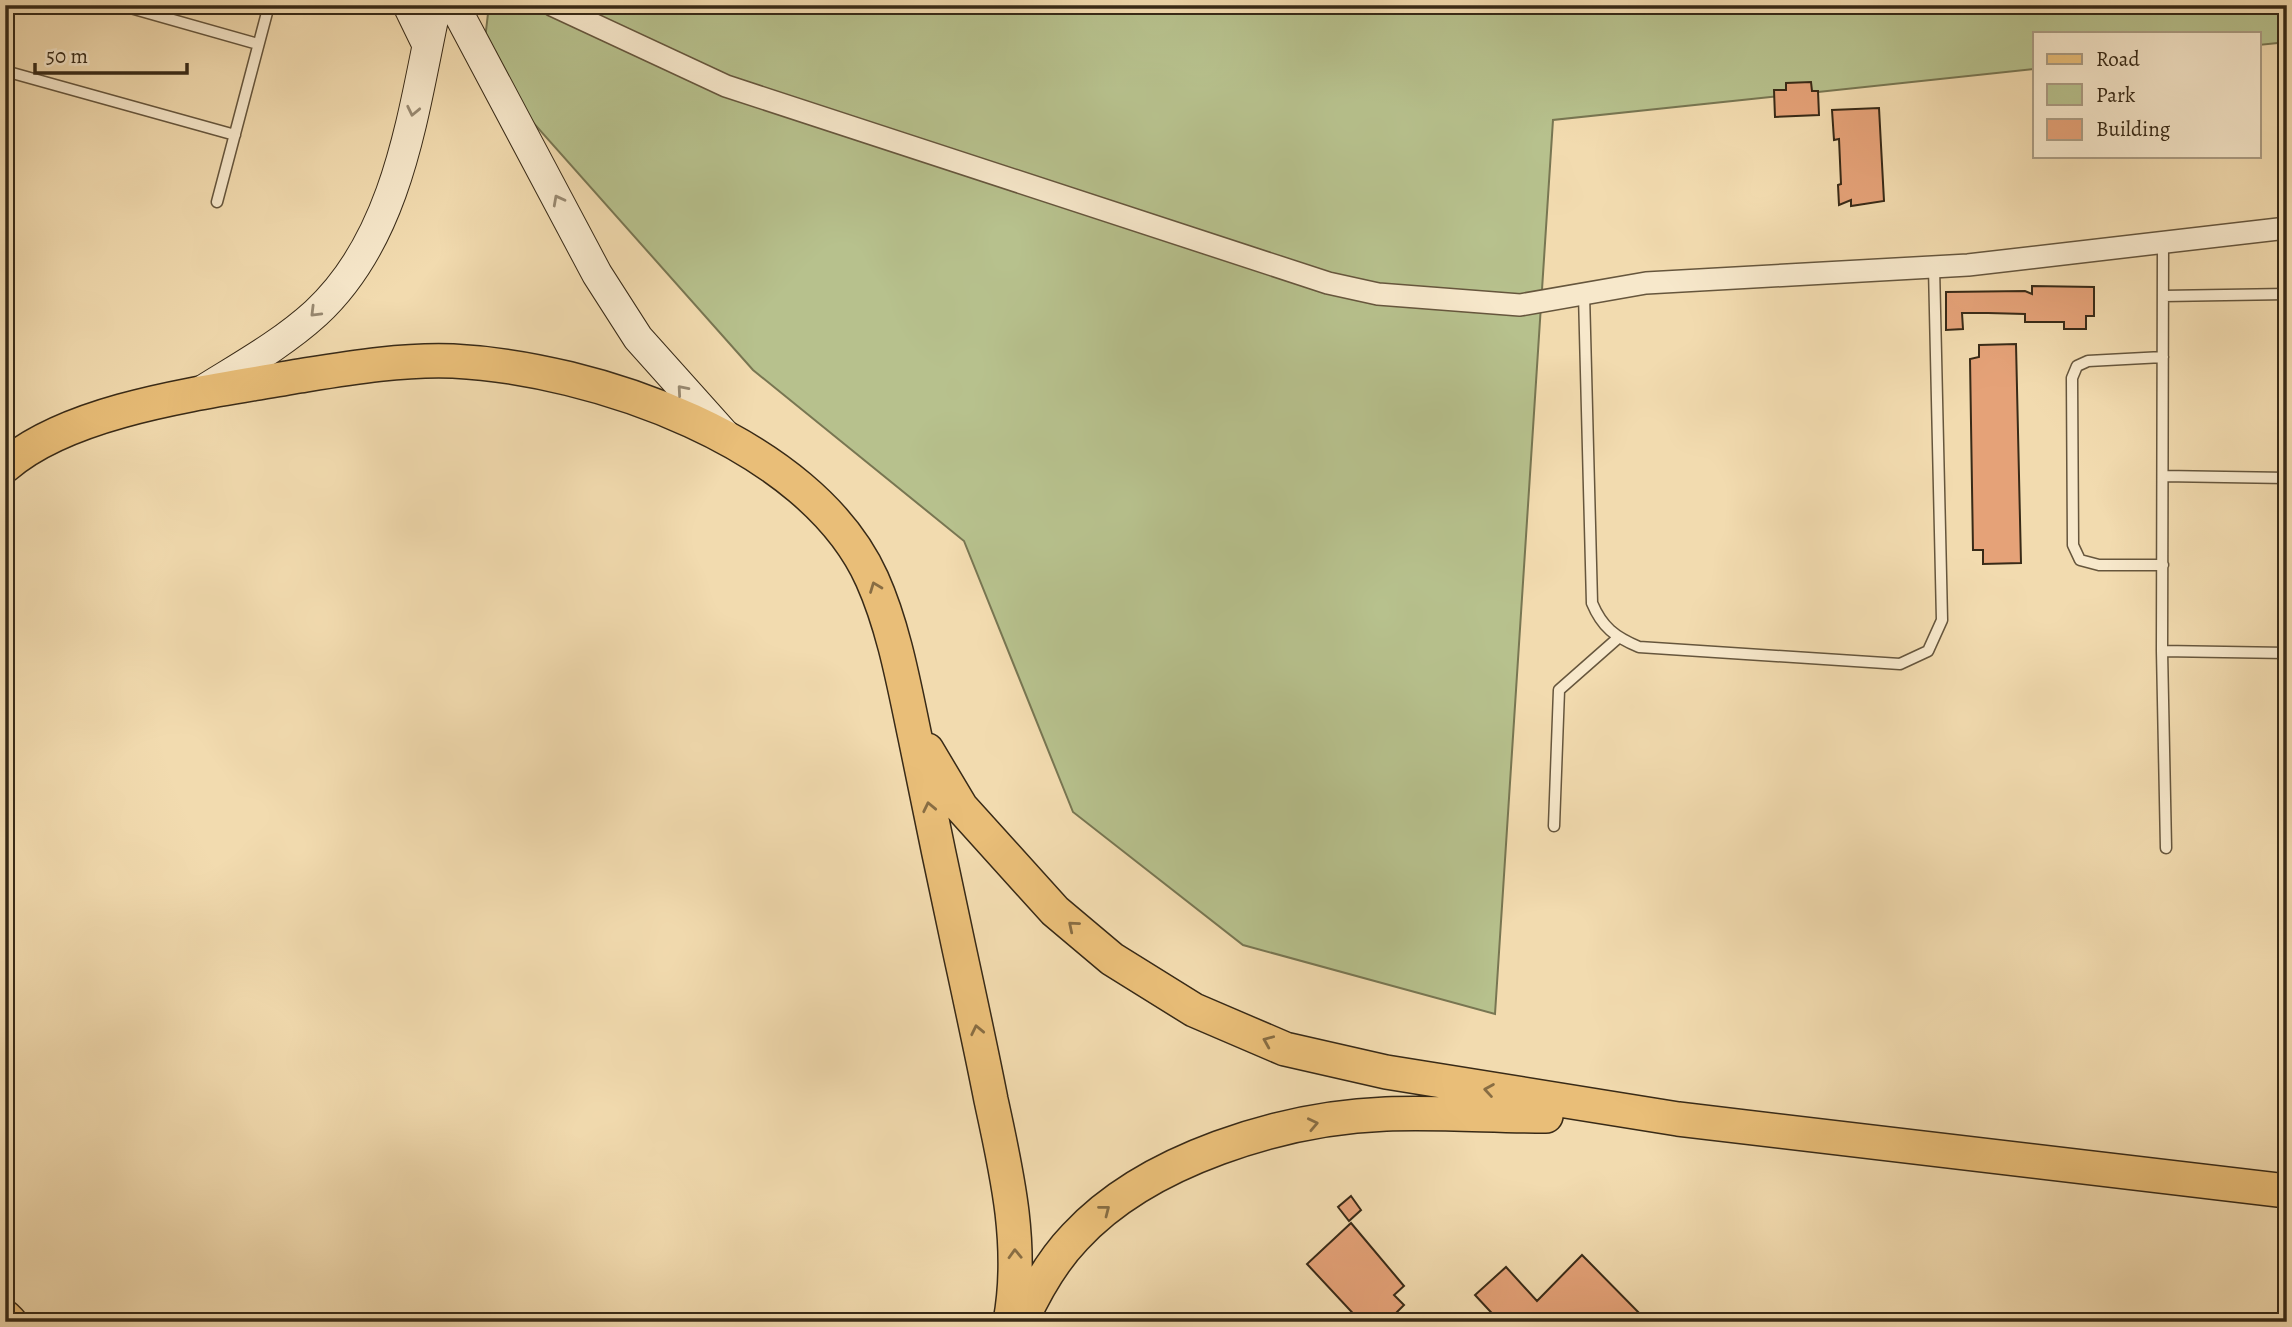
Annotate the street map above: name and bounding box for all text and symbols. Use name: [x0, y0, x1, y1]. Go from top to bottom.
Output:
scale bar: [35, 32, 187, 76]
legend: [2033, 32, 2260, 158]
text: 50 m: [46, 42, 88, 70]
text: Road: [2096, 45, 2140, 73]
text: Park: [2096, 81, 2136, 109]
one-way arrow: [407, 105, 421, 117]
text: Building: [2096, 115, 2171, 143]
one-way arrow: [553, 195, 566, 207]
one-way arrow: [311, 304, 324, 317]
one-way arrow: [678, 385, 690, 398]
one-way arrow: [869, 582, 883, 594]
one-way arrow: [923, 801, 938, 813]
one-way arrow: [1068, 922, 1081, 934]
one-way arrow: [970, 1024, 985, 1036]
one-way arrow: [1262, 1036, 1274, 1050]
one-way arrow: [1484, 1083, 1495, 1098]
one-way arrow: [1307, 1118, 1319, 1133]
one-way arrow: [1098, 1206, 1110, 1219]
one-way arrow: [1007, 1248, 1023, 1259]

